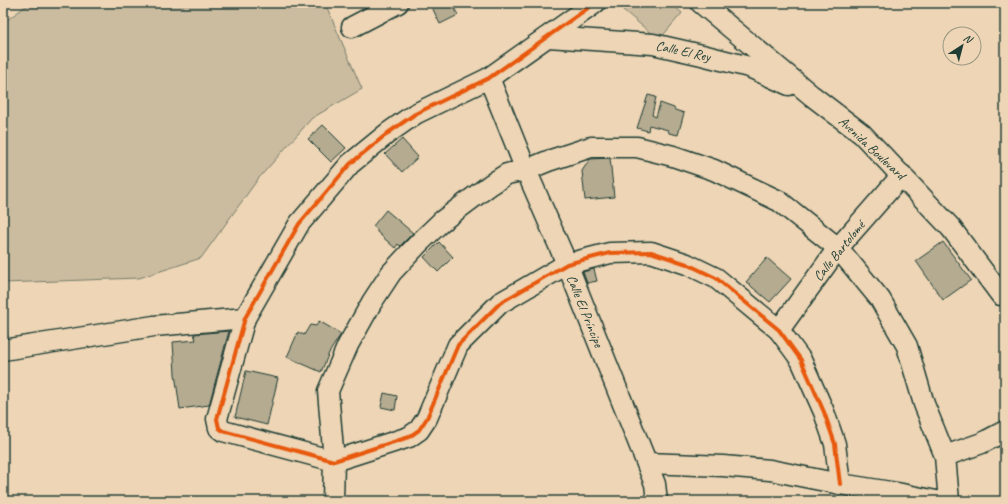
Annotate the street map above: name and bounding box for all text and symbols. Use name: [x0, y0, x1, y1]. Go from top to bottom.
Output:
north arrow: [942, 26, 982, 66]
text: N: [961, 30, 977, 47]
street label: Calle El Rey: [654, 37, 713, 65]
street label: Avenida Boulevard: [835, 113, 911, 185]
street label: Calle Bartolomé: [810, 216, 870, 285]
street label: Calle El Príncipe: [563, 272, 608, 351]

